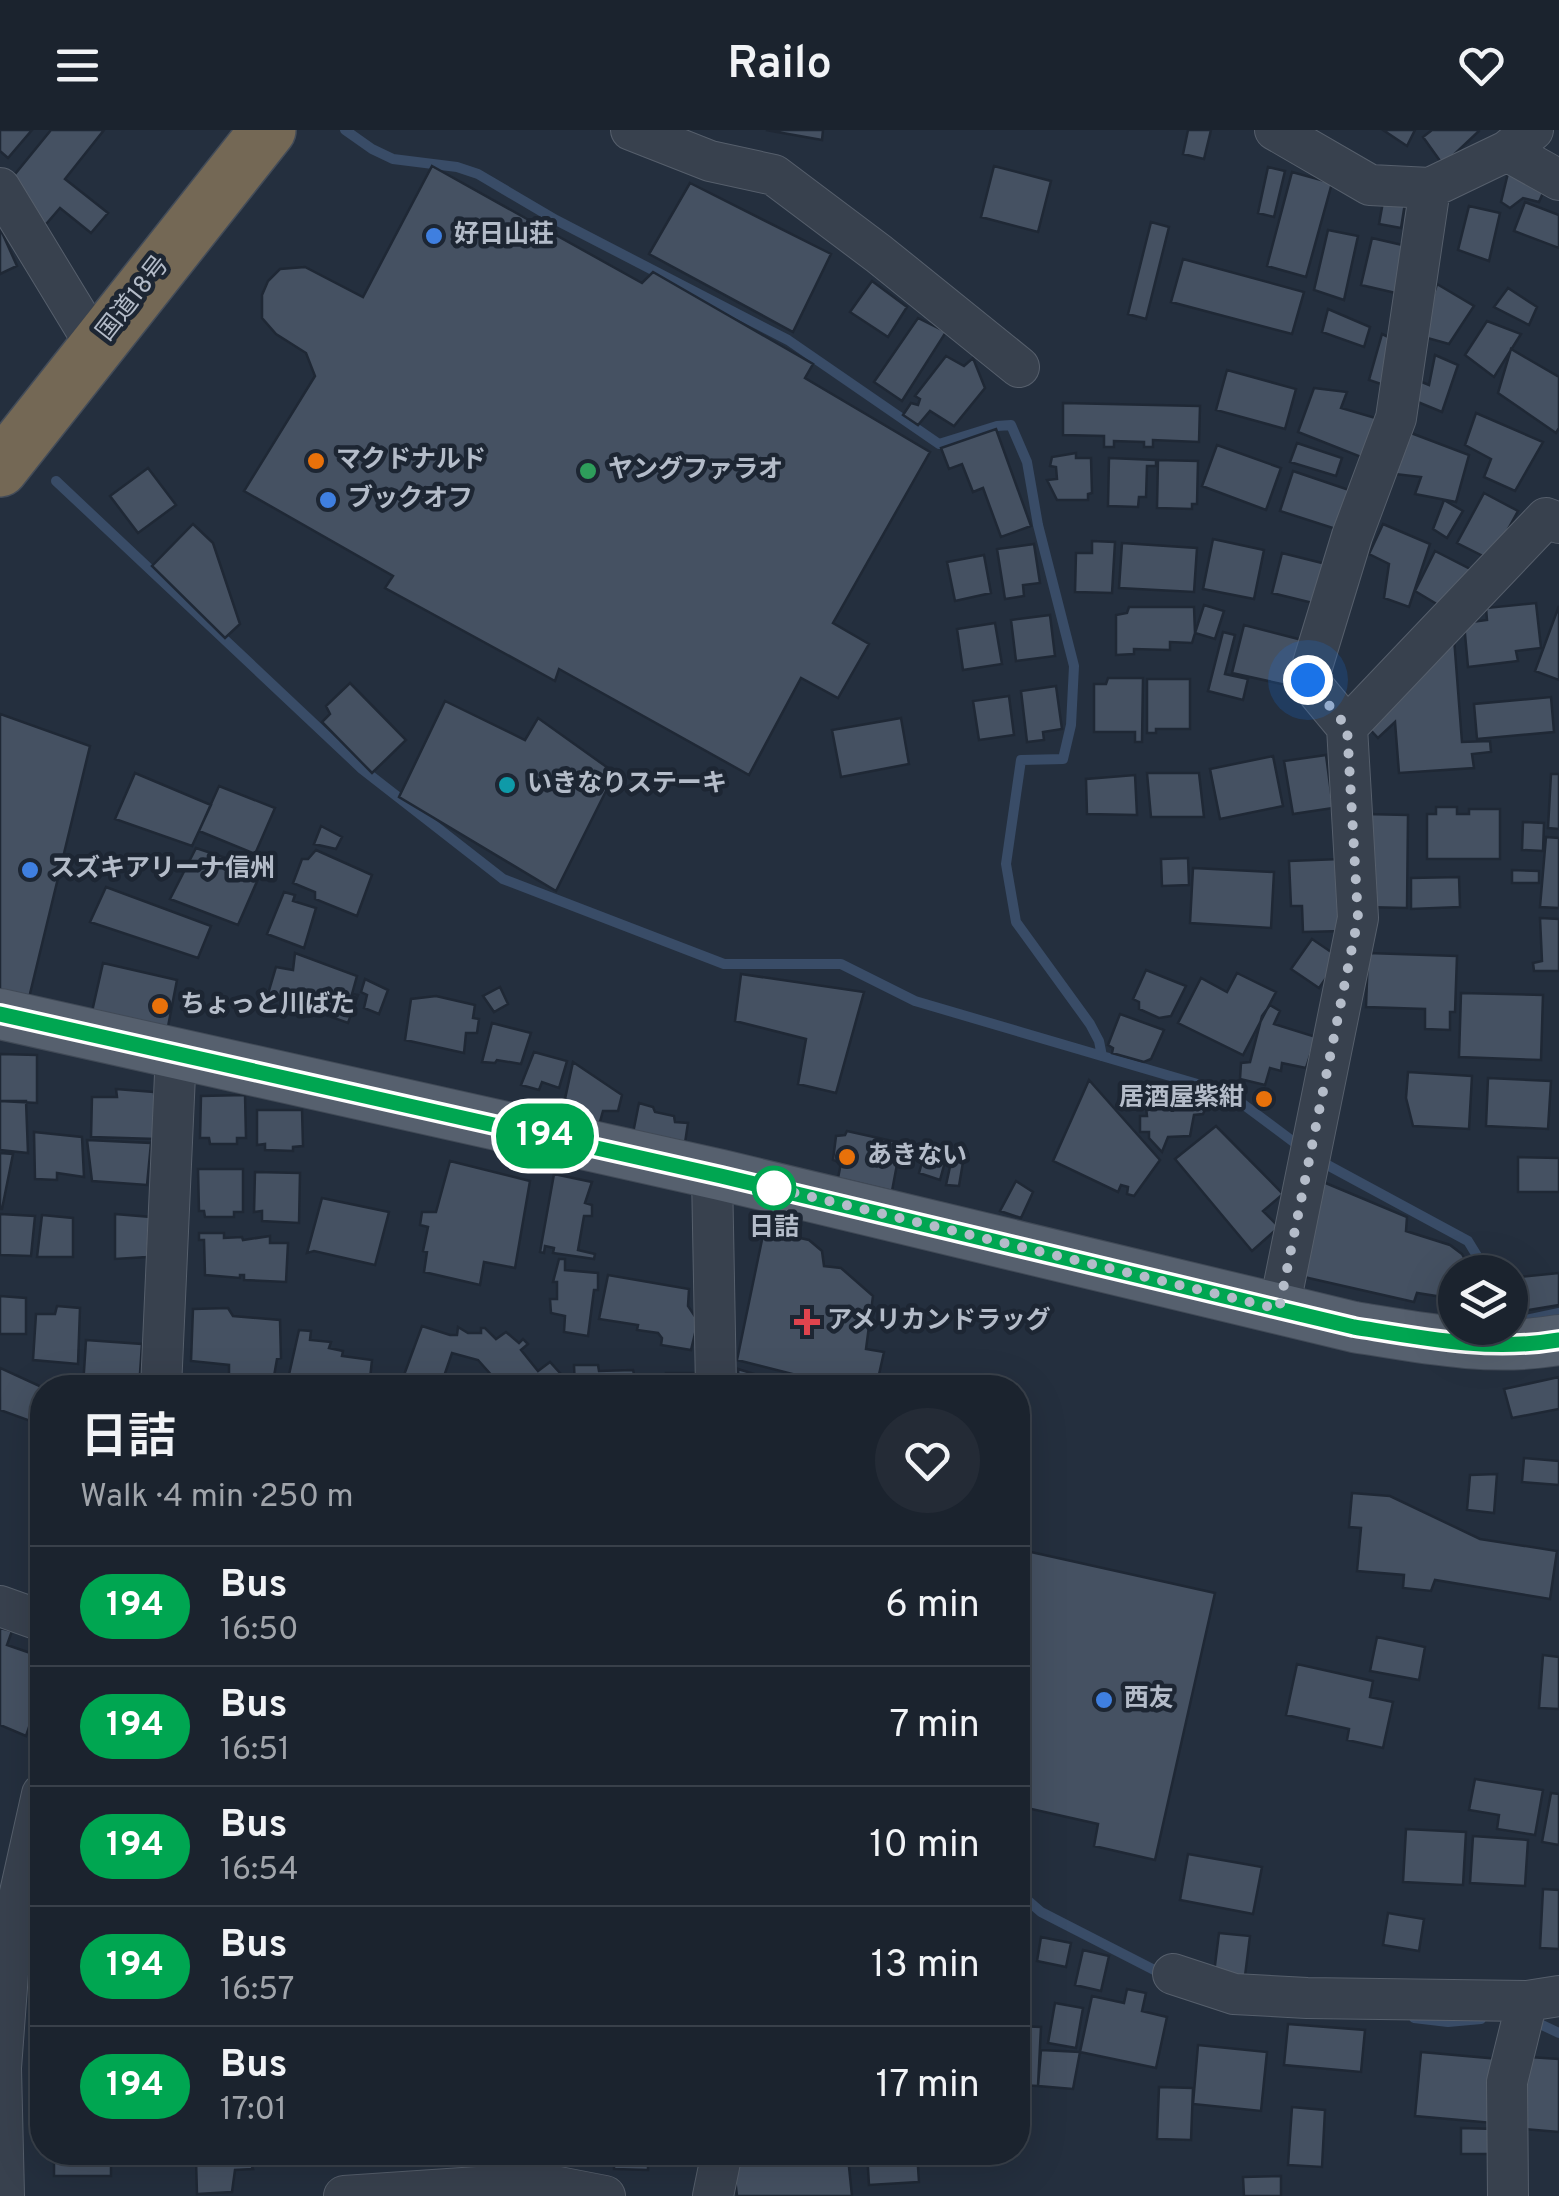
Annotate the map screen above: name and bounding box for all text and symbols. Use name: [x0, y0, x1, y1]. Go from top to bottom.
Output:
text: Railo: [727, 37, 832, 94]
icon: menu: [50, 38, 105, 93]
icon: heart: [1454, 38, 1509, 93]
place label: 好日山荘: [454, 220, 554, 252]
marker: 好日山荘: [423, 225, 445, 247]
street label: 国道18号: [91, 250, 177, 348]
place label: マクドナルド: [336, 445, 486, 477]
marker: マクドナルド: [305, 450, 327, 472]
place label: ヤングファラオ: [608, 455, 783, 487]
marker: ヤングファラオ: [577, 460, 599, 482]
place label: ブックオフ: [348, 484, 473, 516]
marker: ブックオフ: [317, 489, 339, 511]
your location: [1283, 655, 1333, 705]
place label: いきなりステーキ: [527, 769, 727, 801]
marker: いきなりステーキ: [496, 774, 518, 796]
place label: スズキアリーナ信州: [50, 854, 275, 886]
marker: スズキアリーナ信州: [19, 859, 41, 881]
place label: ちょっと川ばた: [180, 990, 355, 1022]
marker: ちょっと川ばた: [149, 995, 171, 1017]
place label: 居酒屋紫紺: [1119, 1083, 1244, 1115]
marker: 居酒屋紫紺: [1253, 1088, 1275, 1110]
line badge: 194: [488, 1104, 602, 1168]
text: 194: [516, 1114, 574, 1158]
place label: あきない: [867, 1141, 967, 1173]
marker: あきない: [836, 1146, 858, 1168]
marker: 日詰: [753, 1167, 795, 1209]
place label: 日詰: [749, 1213, 799, 1245]
map controls: [1438, 1255, 1528, 1345]
button: layers: [1438, 1255, 1528, 1345]
place label: アメリカンドラッグ: [827, 1306, 1051, 1338]
marker: アメリカンドラッグ: [796, 1311, 818, 1333]
button: heart: [875, 1408, 980, 1513]
text: 日詰: [80, 1410, 176, 1470]
text: Walk · 4 min · 250 m: [80, 1478, 354, 1518]
text: Bus: [220, 1562, 287, 1611]
text: 6 min: [885, 1582, 980, 1631]
text: 194: [106, 1584, 164, 1628]
text: 16:50: [220, 1611, 299, 1651]
text: Bus: [220, 1682, 287, 1731]
place label: 西友: [1124, 1684, 1174, 1716]
marker: 西友: [1093, 1689, 1115, 1711]
text: 7 min: [890, 1702, 980, 1751]
text: 194: [106, 1704, 164, 1748]
text: 16:51: [220, 1731, 290, 1771]
text: Bus: [220, 1802, 287, 1851]
text: 10 min: [869, 1822, 980, 1871]
text: 194: [106, 1824, 164, 1868]
text: 16:54: [220, 1851, 299, 1891]
text: Bus: [220, 1922, 287, 1971]
text: 13 min: [871, 1942, 980, 1991]
text: 194: [106, 1944, 164, 1988]
text: 16:57: [220, 1971, 295, 2011]
text: Bus: [220, 2042, 287, 2091]
text: 17 min: [875, 2062, 980, 2111]
text: 194: [106, 2064, 164, 2108]
text: 17:01: [220, 2091, 287, 2131]

